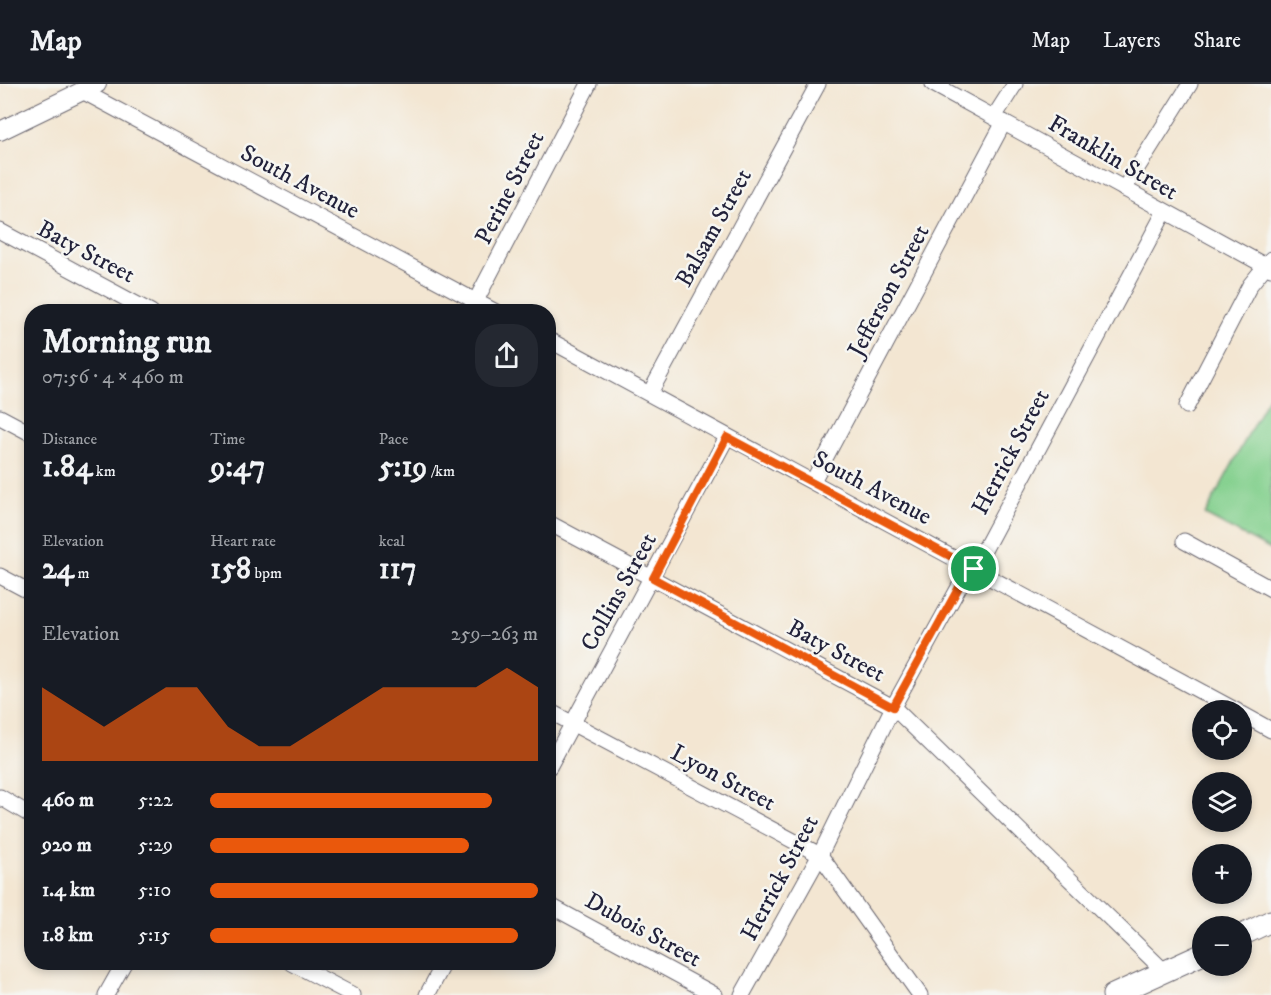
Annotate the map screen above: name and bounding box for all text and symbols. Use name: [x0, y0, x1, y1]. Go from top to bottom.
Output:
text: Map: [30, 24, 82, 59]
text: Map: [1031, 28, 1070, 54]
text: Layers: [1103, 28, 1161, 54]
text: Share: [1194, 28, 1241, 54]
street label: Franklin Street: [1043, 109, 1184, 207]
street label: Perine Street: [469, 126, 551, 250]
street label: South Avenue: [235, 138, 365, 226]
street label: Balsam Street: [669, 163, 759, 292]
street label: Baty Street: [32, 214, 140, 290]
street label: Jefferson Street: [841, 219, 937, 364]
text: Morning run: [42, 322, 211, 363]
button: share: [475, 324, 538, 387]
text: 07:56 · 4 × 460 m: [42, 365, 184, 390]
street label: Herrick Street: [965, 384, 1057, 520]
text: Distance: [42, 429, 97, 449]
text: Time: [210, 429, 245, 449]
text: Pace: [379, 429, 408, 449]
street label: South Avenue: [807, 444, 937, 532]
text: 1.84: [42, 449, 92, 486]
text: 9:47: [210, 449, 265, 486]
text: 5:19: [379, 449, 427, 486]
text: km: [92, 461, 116, 481]
text: /km: [427, 461, 455, 481]
street label: Collins Street: [574, 527, 664, 656]
text: Elevation: [42, 531, 104, 551]
text: Heart rate: [210, 531, 276, 551]
text: kcal: [379, 531, 405, 551]
pin: [948, 543, 999, 594]
text: 24: [42, 551, 74, 588]
text: 158: [210, 551, 251, 588]
text: 117: [379, 551, 417, 588]
icon: arrive: [957, 552, 990, 585]
text: m: [74, 563, 89, 583]
text: bpm: [251, 563, 282, 583]
street label: Baty Street: [782, 613, 890, 689]
text: Elevation: [42, 622, 119, 647]
text: 259–263 m: [451, 622, 538, 647]
map controls: [1192, 700, 1252, 976]
button: locate: [1192, 700, 1252, 760]
street label: Lyon Street: [665, 738, 781, 818]
button: layers: [1192, 772, 1252, 832]
text: 460 m: [42, 788, 94, 813]
text: 5:22: [138, 788, 173, 813]
street label: Herrick Street: [734, 810, 826, 946]
text: 920 m: [42, 833, 92, 858]
text: 5:29: [138, 833, 173, 858]
button: +: [1192, 844, 1252, 904]
text: 1.4 km: [42, 878, 95, 903]
text: 5:10: [138, 878, 171, 903]
street label: Dubois Street: [580, 886, 707, 974]
button: −: [1192, 916, 1252, 976]
text: 1.8 km: [42, 923, 93, 948]
text: 5:15: [138, 923, 170, 948]

